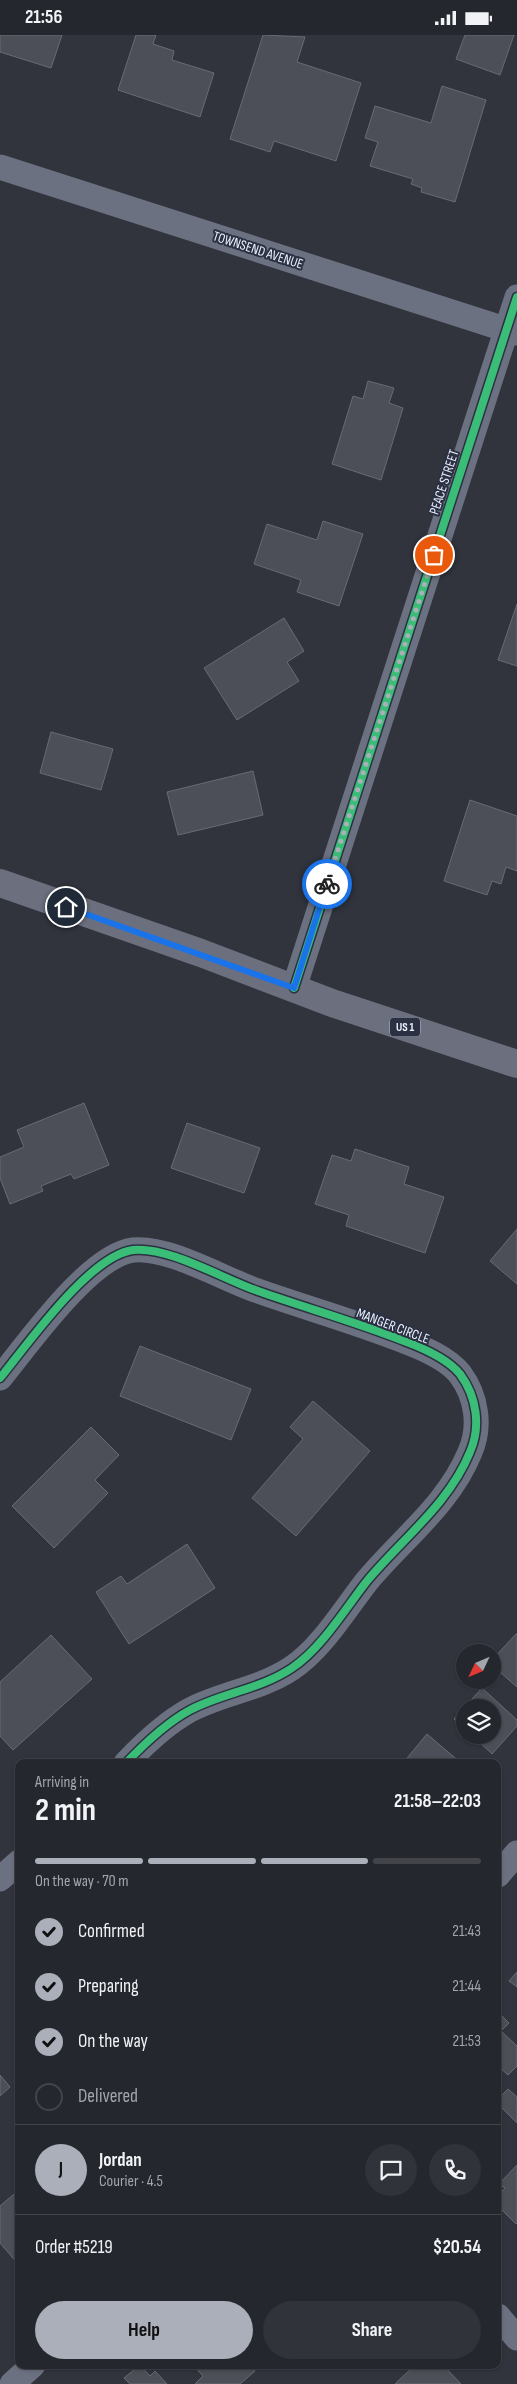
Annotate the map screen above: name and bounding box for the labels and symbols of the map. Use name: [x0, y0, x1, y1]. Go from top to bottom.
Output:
street label: TOWNSEND AVENUE: [211, 227, 306, 273]
street label: PEACE STREET: [425, 447, 463, 517]
pin: [413, 534, 455, 576]
courier: [302, 859, 352, 909]
pin: [45, 886, 87, 928]
road number: US 1: [390, 1017, 420, 1037]
street label: MANGER CIRCLE: [354, 1304, 432, 1348]
north arrow: [456, 1644, 501, 1689]

